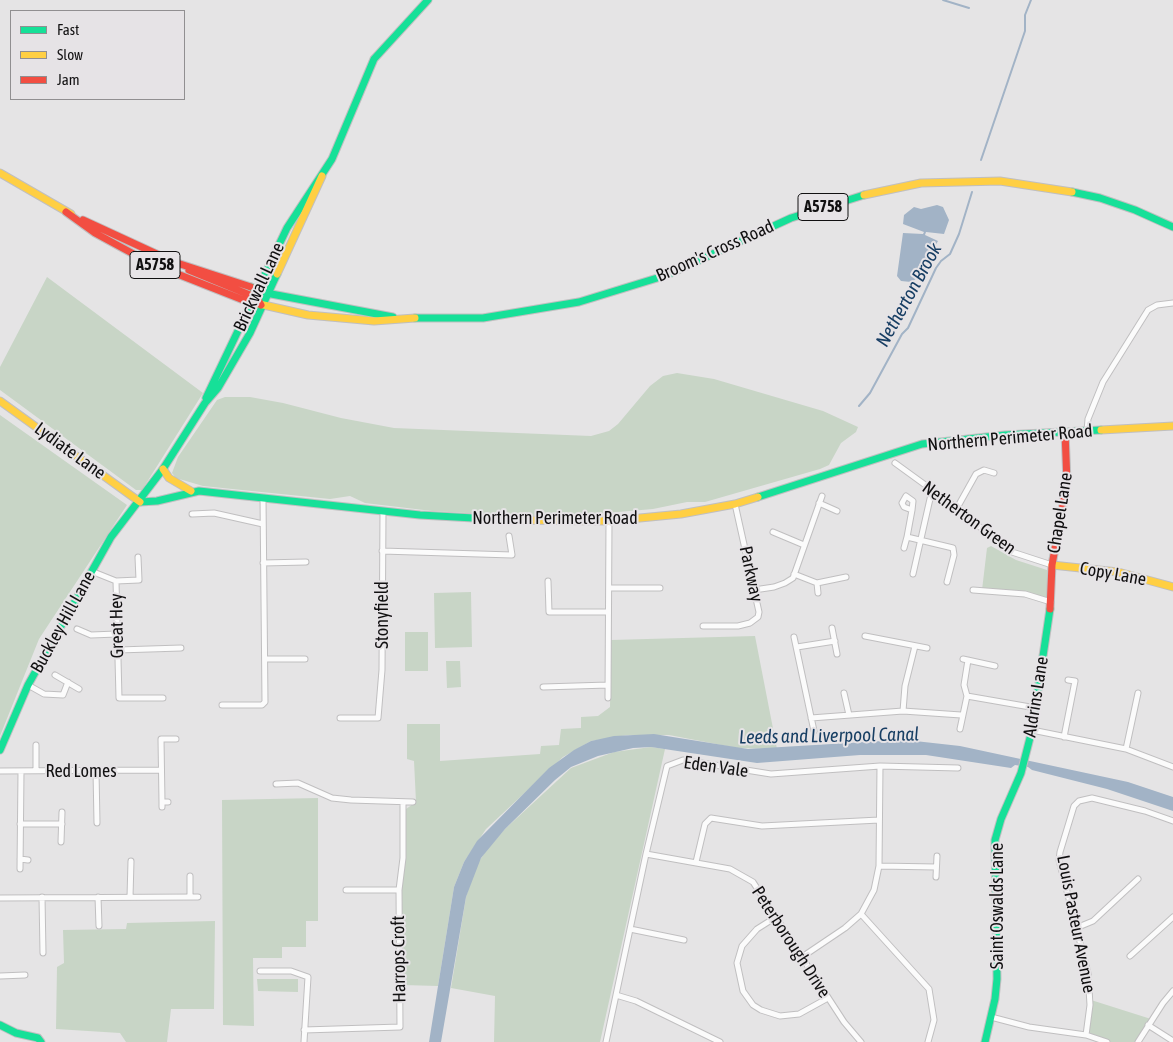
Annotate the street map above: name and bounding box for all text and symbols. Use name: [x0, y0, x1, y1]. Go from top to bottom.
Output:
legend: [10, 10, 185, 100]
text: Fast: [57, 21, 79, 38]
text: Slow: [57, 46, 83, 63]
text: Jam: [57, 71, 80, 88]
road number: A5758: [798, 193, 848, 220]
street label: Broom's Cross Road: [653, 215, 777, 287]
street label: Brickwall Lane: [229, 239, 289, 335]
water label: Netherton Brook: [871, 239, 947, 351]
road number: A5758: [130, 252, 180, 278]
street label: Lydiate Lane: [30, 418, 110, 484]
street label: Northern Perimeter Road: [927, 420, 1093, 456]
street label: Chapel Lane: [1043, 471, 1077, 555]
street label: Netherton Green: [918, 477, 1020, 559]
street label: Northern Perimeter Road: [472, 507, 638, 529]
street label: Parkway: [735, 544, 767, 604]
street label: Copy Lane: [1078, 558, 1148, 590]
street label: Buckley Hill Lane: [26, 567, 100, 677]
street label: Stonyfield: [371, 581, 393, 649]
street label: Great Hey: [106, 593, 128, 659]
street label: Aldrins Lane: [1019, 655, 1053, 739]
water label: Leeds and Liverpool Canal: [739, 723, 919, 749]
street label: Eden Vale: [682, 752, 750, 782]
street label: Red Lomes: [46, 760, 116, 782]
street label: Saint Oswalds Lane: [986, 843, 1008, 969]
street label: Louis Pasteur Avenue: [1052, 853, 1100, 995]
street label: Peterborough Drive: [747, 882, 835, 1002]
street label: Harrops Croft: [387, 915, 411, 1003]

